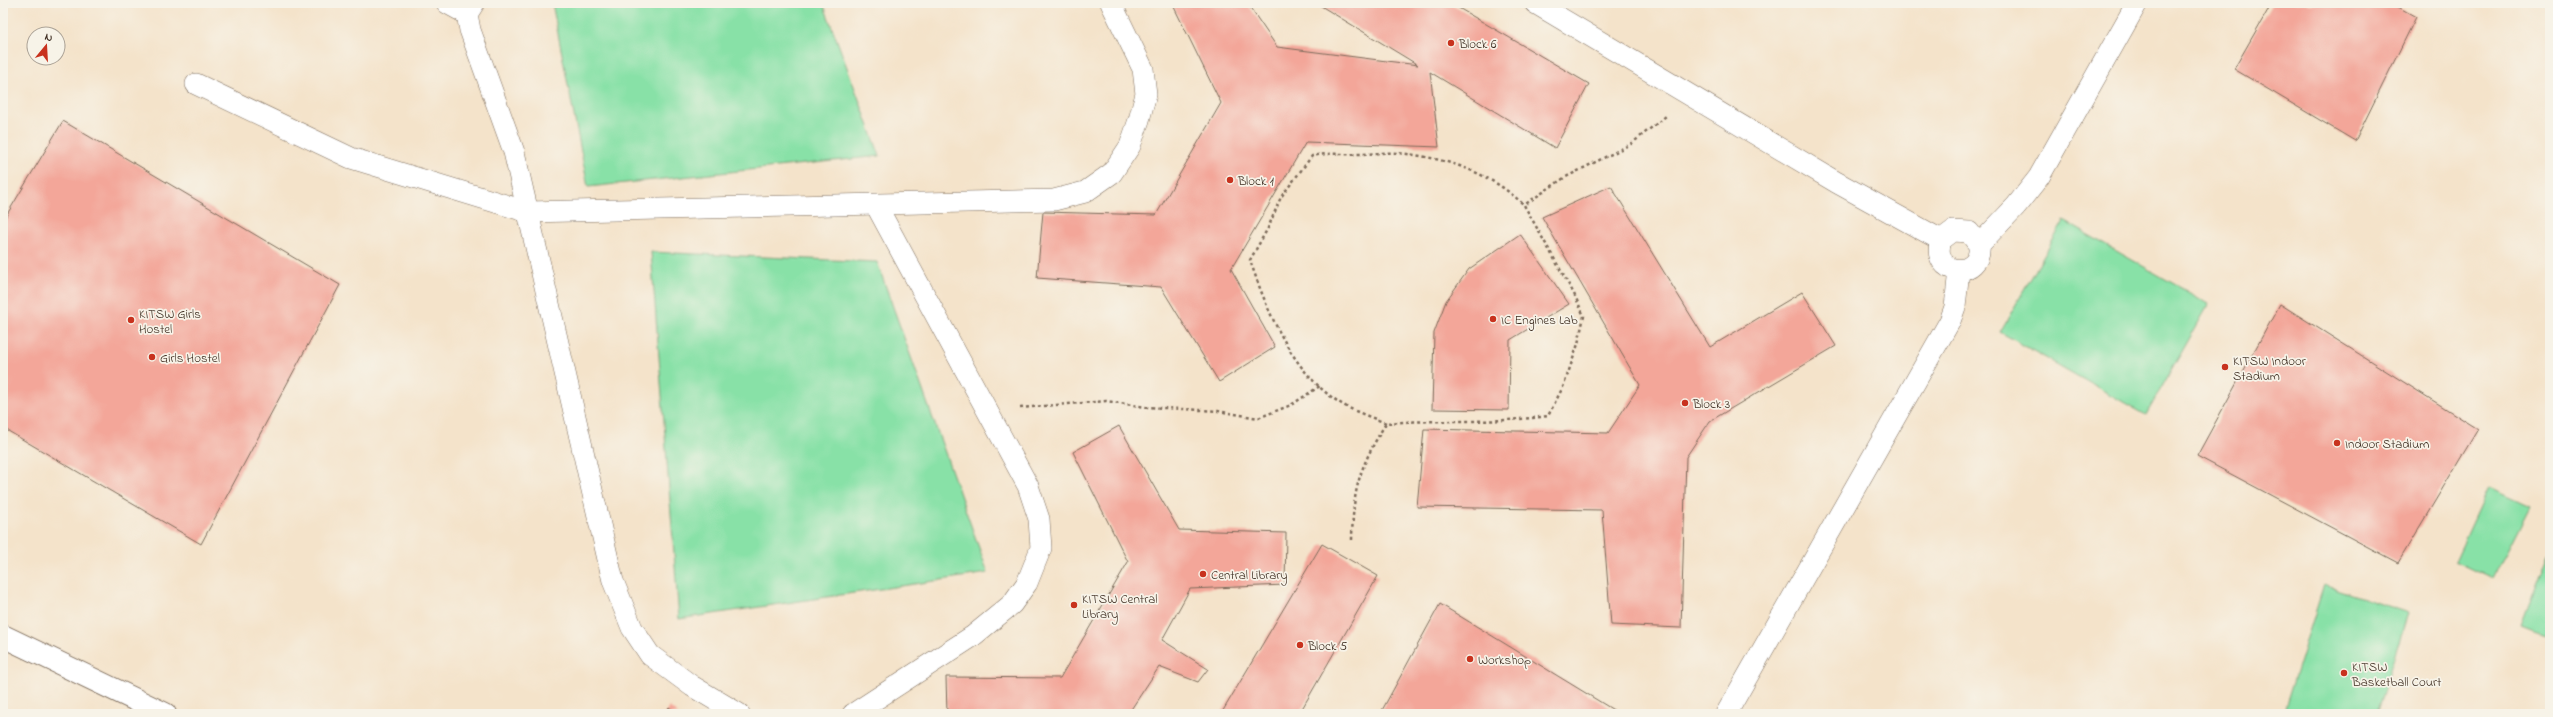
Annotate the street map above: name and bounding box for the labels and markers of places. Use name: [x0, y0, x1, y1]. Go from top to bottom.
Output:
place label: Block 6: [1458, 35, 1497, 54]
marker: Block 6: [1446, 38, 1456, 48]
place label: Block 1: [1237, 172, 1274, 191]
marker: Block 1: [1225, 175, 1235, 185]
place label: KITSW Girls Hostel: [139, 305, 201, 339]
place label: IC Engines Lab: [1501, 311, 1578, 331]
marker: IC Engines Lab: [1488, 314, 1498, 324]
marker: KITSW Girls Hostel: [126, 315, 136, 325]
place label: Girls Hostel: [160, 349, 220, 368]
marker: Girls Hostel: [147, 352, 157, 362]
place label: KITSW Indoor Stadium: [2233, 352, 2307, 386]
marker: KITSW Indoor Stadium: [2220, 362, 2230, 372]
place label: Block 3: [1692, 395, 1730, 414]
marker: Block 3: [1680, 398, 1690, 408]
place label: Indoor Stadium: [2345, 435, 2429, 454]
marker: Indoor Stadium: [2332, 438, 2342, 448]
place label: Central Library: [1211, 566, 1288, 586]
marker: Central Library: [1198, 569, 1208, 579]
place label: KITSW Central Library: [1082, 590, 1157, 625]
marker: KITSW Central Library: [1069, 600, 1079, 610]
place label: Block 5: [1307, 637, 1348, 656]
marker: Block 5: [1295, 640, 1305, 650]
place label: Workshop: [1478, 651, 1531, 670]
marker: Workshop: [1465, 654, 1475, 664]
place label: KITSW Basketball Court: [2351, 658, 2442, 692]
marker: KITSW Basketball Court: [2339, 668, 2349, 678]

